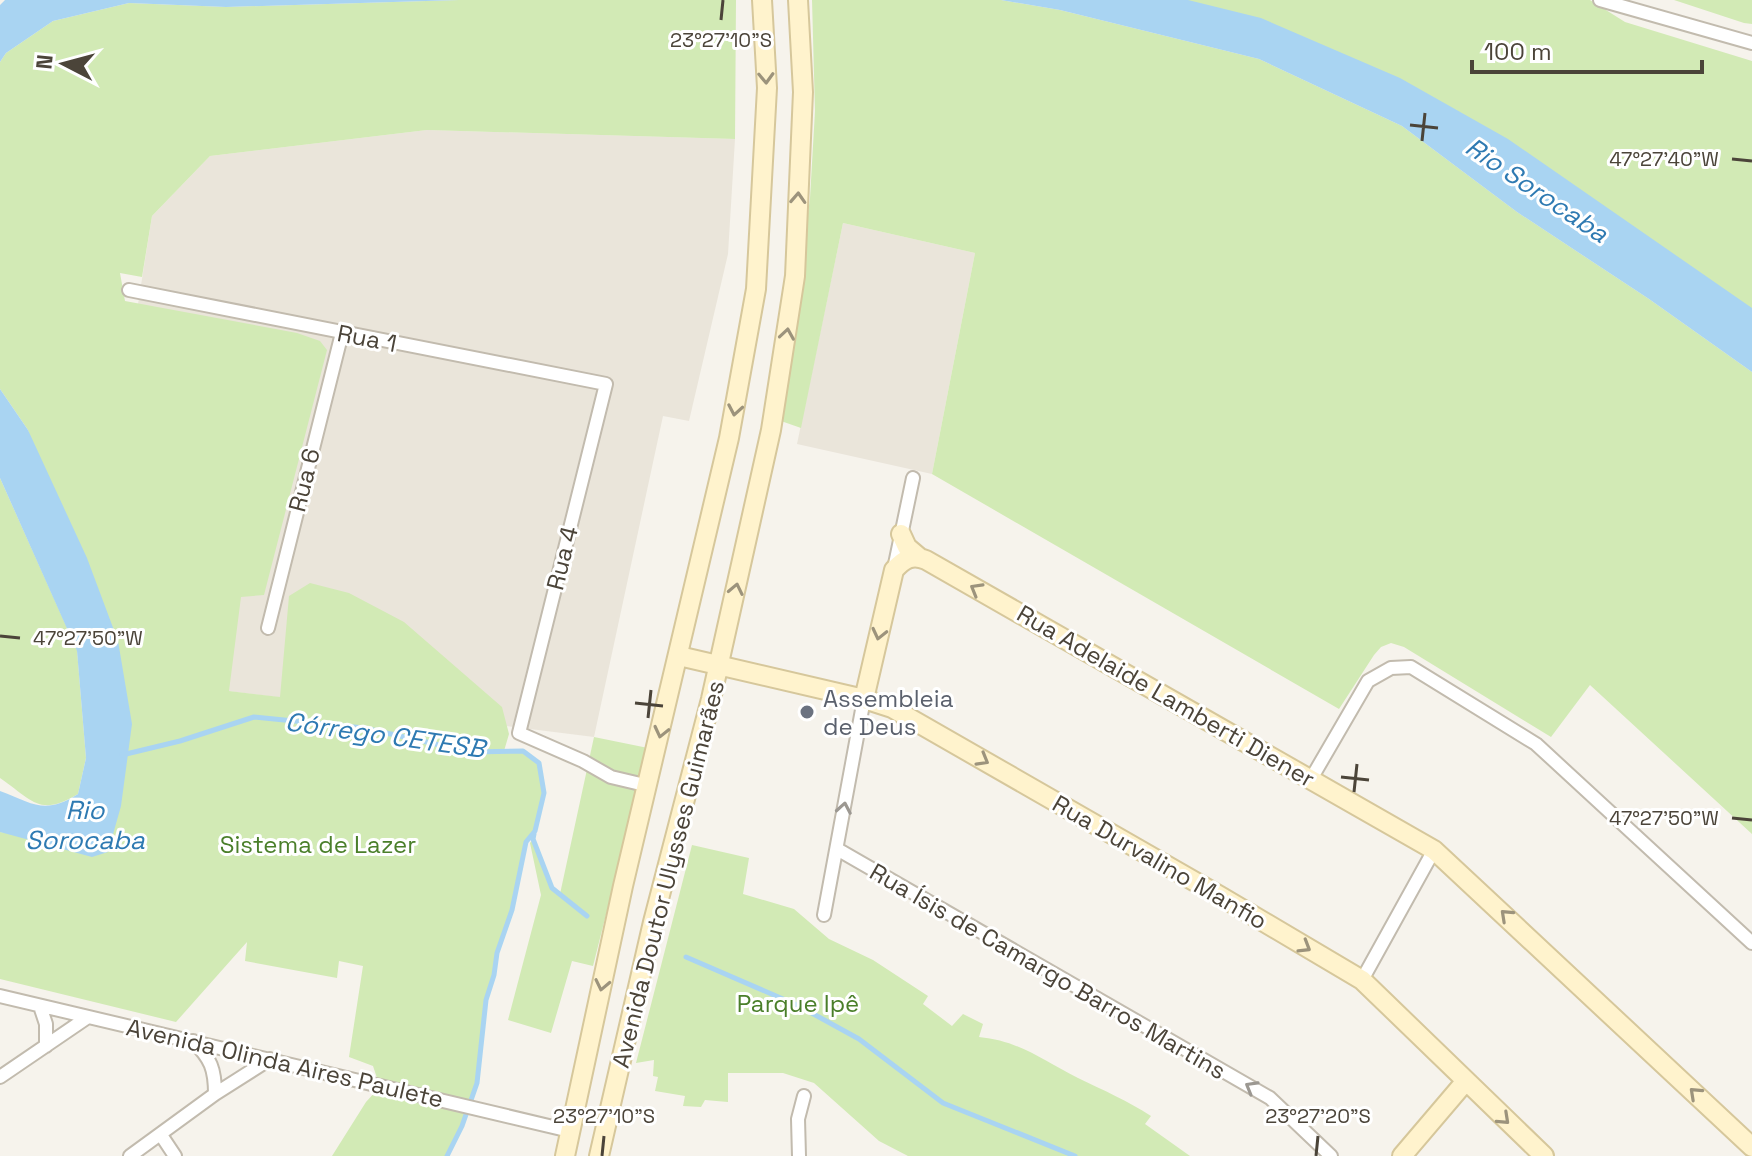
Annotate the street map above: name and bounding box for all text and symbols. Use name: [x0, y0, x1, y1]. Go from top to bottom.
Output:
north arrow: [24, 24, 104, 104]
scale bar: [1472, 24, 1702, 74]
text: 23°27'10"S: [670, 27, 772, 53]
text: 100 m: [1484, 36, 1552, 67]
text: N: [29, 53, 59, 71]
one-way arrow: [758, 72, 775, 85]
water label: Rio Sorocaba: [1459, 130, 1616, 251]
text: 47°27'40"W: [1609, 146, 1719, 172]
one-way arrow: [789, 191, 806, 204]
street label: Rua 1: [335, 317, 399, 359]
one-way arrow: [778, 327, 795, 341]
one-way arrow: [727, 403, 744, 416]
street label: Rua 6: [281, 445, 327, 515]
street label: Rua 4: [539, 523, 585, 593]
one-way arrow: [727, 583, 744, 597]
one-way arrow: [970, 583, 985, 598]
street label: Rua Adelaide Lamberti Diener: [1011, 598, 1321, 794]
text: 47°27'50"W: [33, 625, 143, 651]
one-way arrow: [871, 627, 888, 641]
street label: Avenida Doutor Ulysses Guimarães: [605, 677, 731, 1071]
place label: Assembleia de Deus: [823, 683, 954, 742]
marker: Assembleia de Deus: [798, 703, 816, 721]
water label: Córrego CETESB: [283, 704, 490, 766]
one-way arrow: [654, 725, 671, 739]
one-way arrow: [974, 750, 989, 766]
street label: Rua Durvalino Manfio: [1047, 788, 1273, 936]
water label: Rio Sorocaba: [25, 793, 146, 857]
one-way arrow: [835, 801, 852, 815]
text: 47°27'50"W: [1609, 805, 1719, 831]
park label: Sistema de Lazer: [220, 829, 416, 860]
street label: Rua Ísis de Camargo Barros Martins: [864, 856, 1232, 1086]
one-way arrow: [1501, 910, 1515, 925]
one-way arrow: [1296, 937, 1311, 952]
one-way arrow: [594, 978, 611, 992]
park label: Parque Ipê: [737, 988, 859, 1019]
street label: Avenida Olinda Aires Paulete: [123, 1011, 447, 1115]
one-way arrow: [1245, 1081, 1260, 1097]
one-way arrow: [1690, 1088, 1704, 1103]
text: 23°27'10"S: [553, 1103, 655, 1129]
text: 23°27'20"S: [1265, 1103, 1371, 1129]
one-way arrow: [1495, 1110, 1510, 1124]

